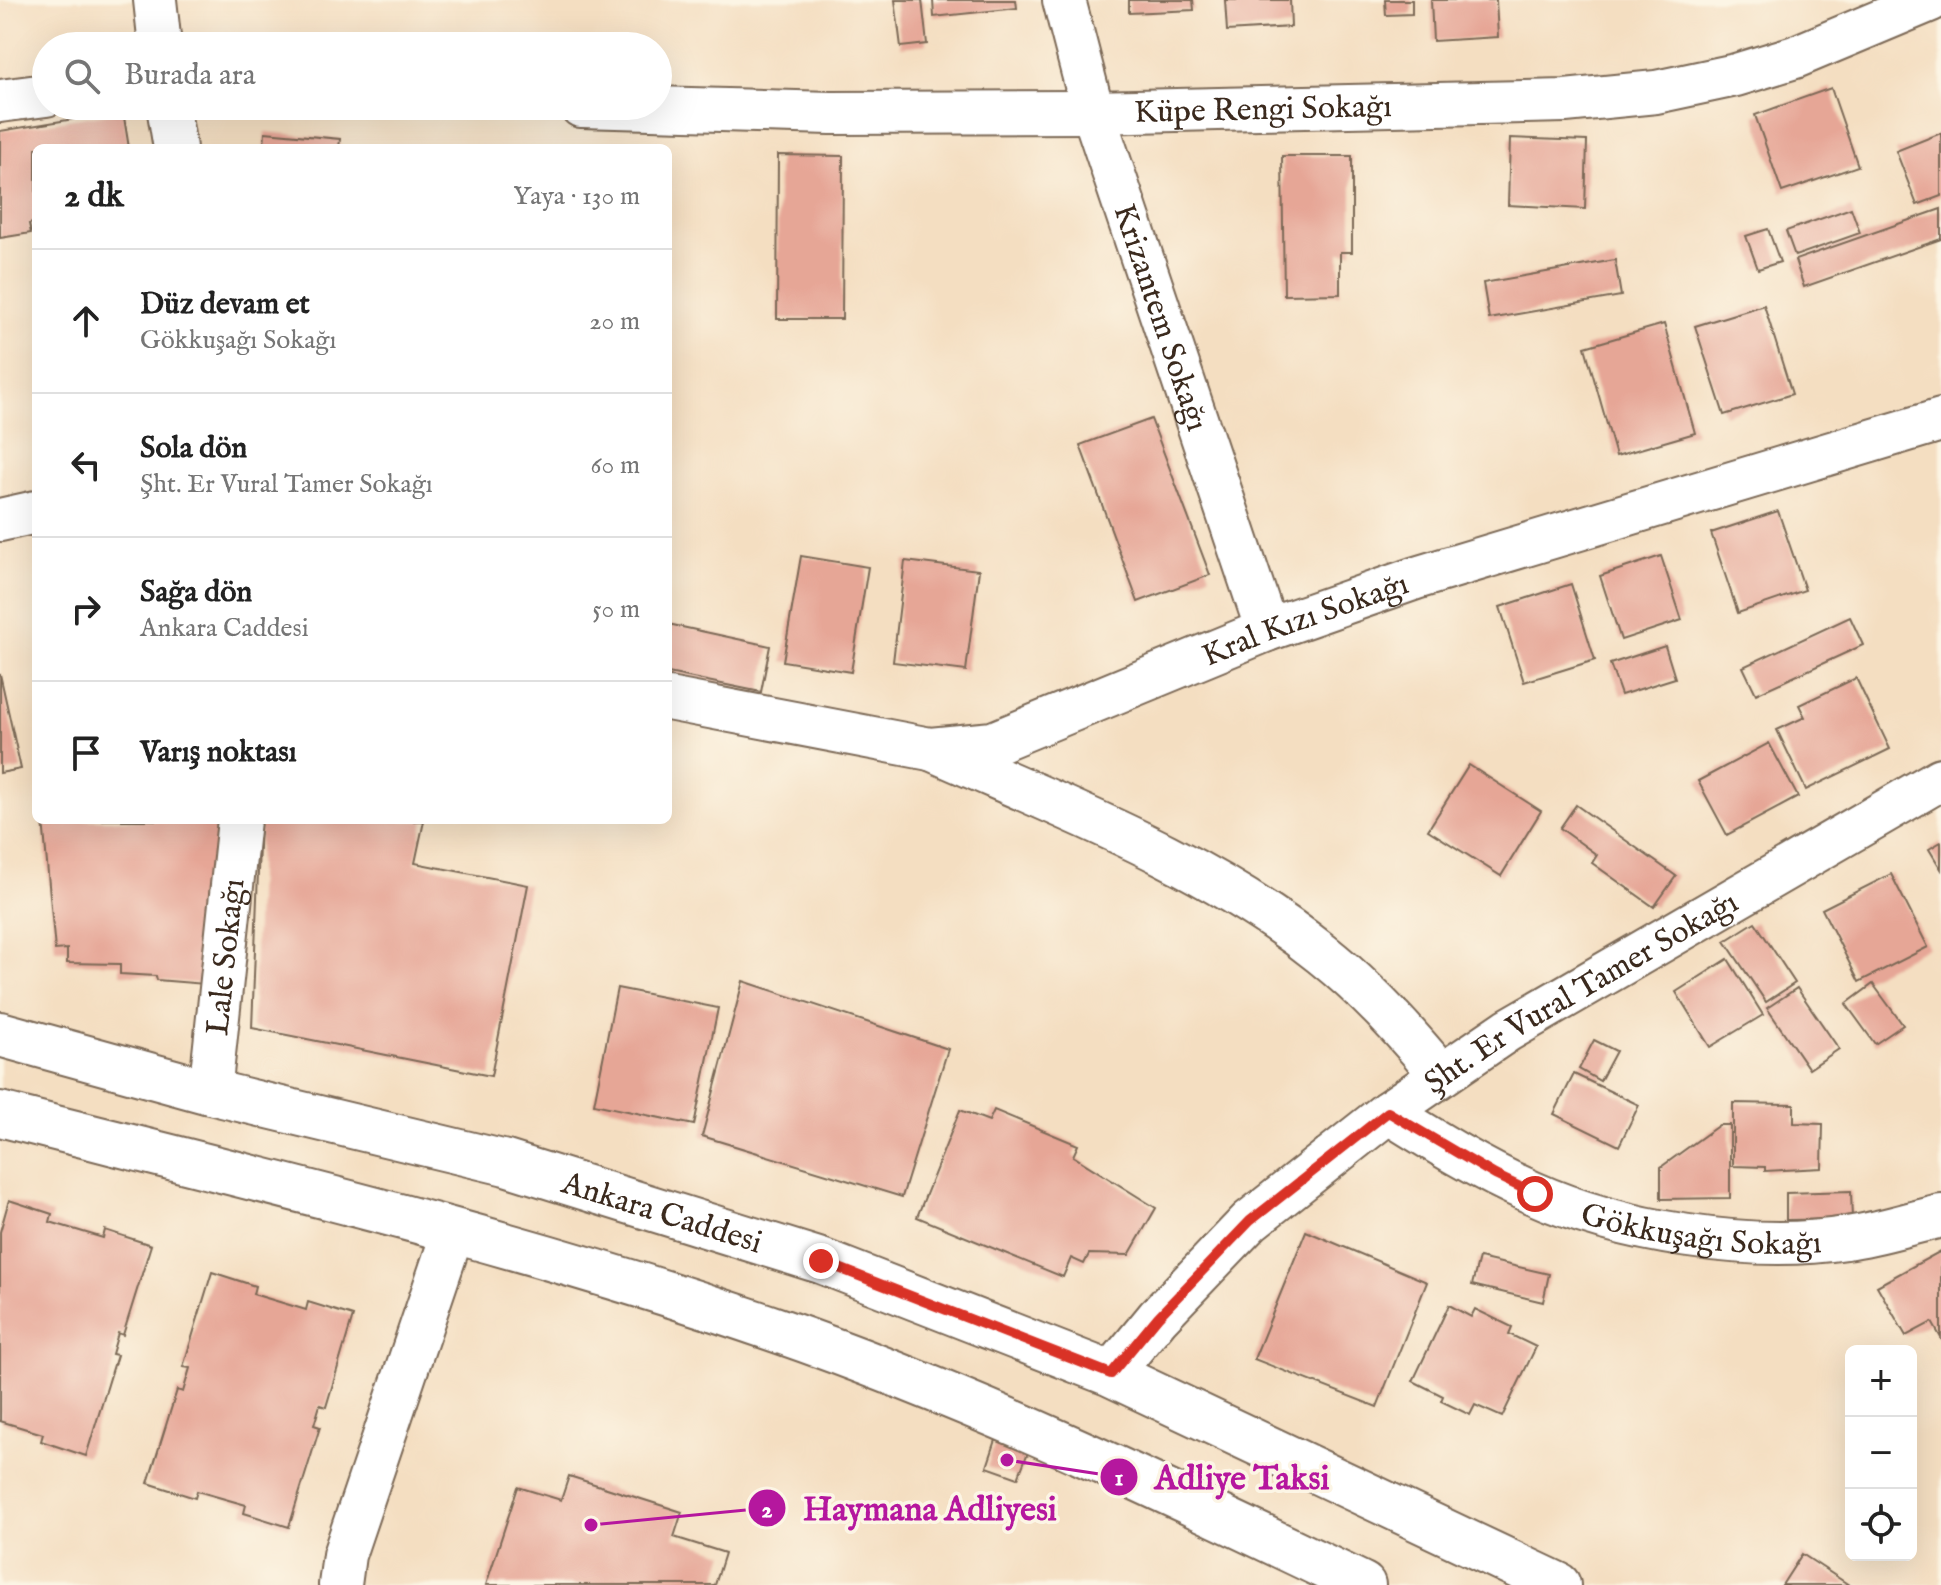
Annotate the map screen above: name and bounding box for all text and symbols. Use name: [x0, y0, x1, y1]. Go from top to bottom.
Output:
search box: [32, 32, 672, 120]
icon: search: [60, 54, 104, 98]
text: Burada ara: [124, 57, 256, 95]
street label: Küpe Rengi Sokağı: [1134, 87, 1392, 134]
text: 2 dk: [64, 175, 124, 218]
text: Yaya · 130 m: [513, 180, 640, 213]
street label: Krizantem Sokağı: [1102, 199, 1217, 437]
text: Düz devam et: [140, 286, 310, 324]
icon: ahead: [64, 299, 108, 343]
text: 20 m: [589, 305, 640, 338]
text: Gökkuşağı Sokağı: [140, 324, 336, 357]
text: Sola dön: [140, 430, 247, 468]
icon: left: [64, 443, 108, 487]
text: 60 m: [591, 449, 640, 482]
text: Şht. Er Vural Tamer Sokağı: [140, 468, 433, 501]
street label: Kral Kızı Sokağı: [1196, 564, 1414, 678]
text: Sağa dön: [140, 574, 252, 612]
icon: right: [64, 587, 108, 631]
text: 50 m: [592, 593, 640, 626]
text: Ankara Caddesi: [140, 612, 309, 645]
icon: arrive: [64, 731, 108, 775]
text: Varış noktası: [140, 734, 297, 772]
street label: Lale Sokağı: [198, 877, 256, 1037]
street label: Şht. Er Vural Tamer Sokağı: [1417, 883, 1746, 1104]
street label: Ankara Caddesi: [555, 1163, 767, 1264]
route start: [1517, 1176, 1553, 1212]
street label: Gökkuşağı Sokağı: [1576, 1194, 1823, 1266]
route end: [803, 1243, 839, 1279]
map controls: [1845, 1345, 1917, 1561]
button: +: [1845, 1345, 1917, 1417]
button: −: [1845, 1417, 1917, 1489]
callout: Adliye Taksi: [1099, 1448, 1345, 1506]
text: Adliye Taksi: [1153, 1458, 1329, 1501]
text: 1: [1115, 1463, 1124, 1494]
callout: Haymana Adliyesi: [747, 1479, 1073, 1537]
text: Haymana Adliyesi: [803, 1489, 1057, 1532]
button: locate: [1845, 1489, 1917, 1561]
text: 2: [761, 1495, 773, 1526]

